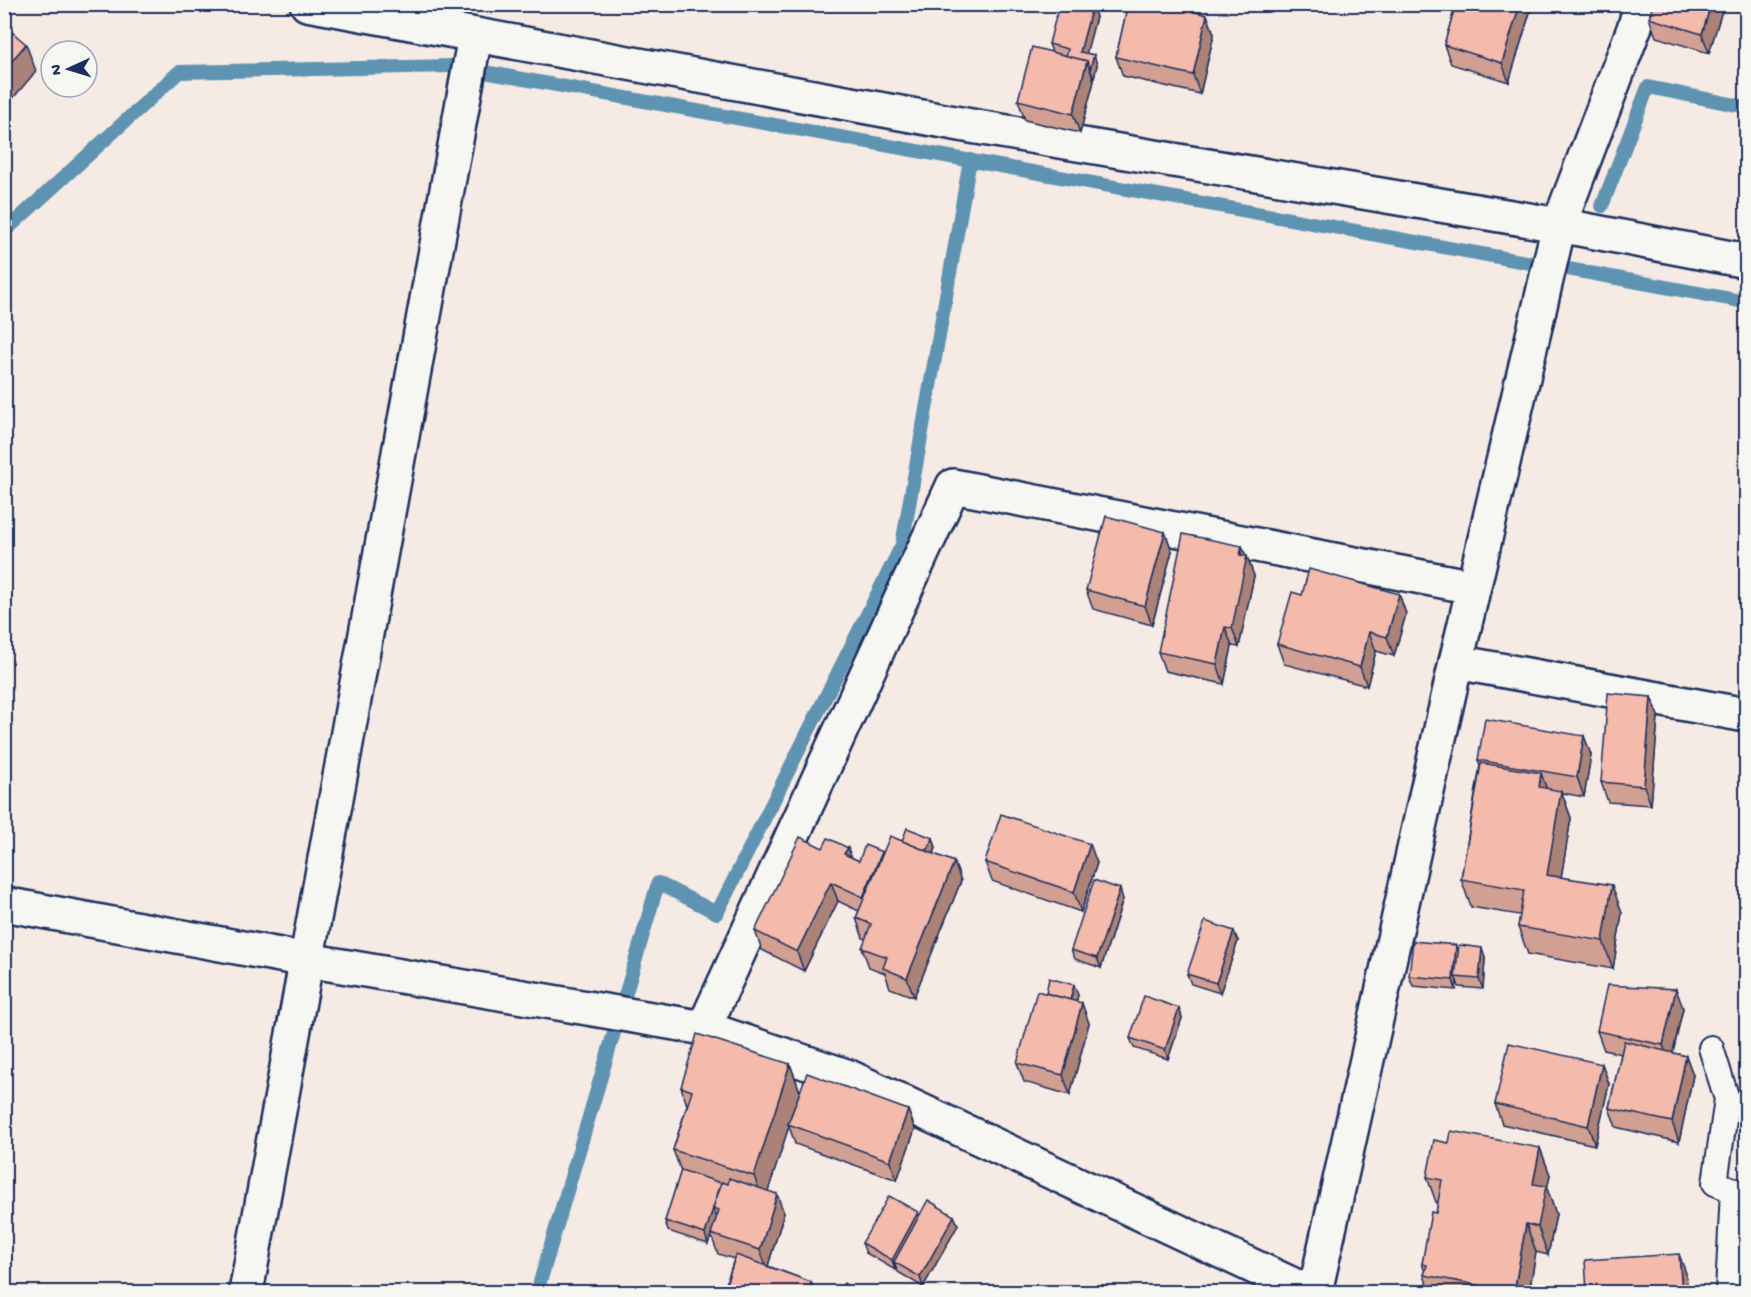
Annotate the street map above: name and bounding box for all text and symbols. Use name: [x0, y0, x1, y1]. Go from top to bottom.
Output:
north arrow: [39, 39, 99, 99]
text: N: [48, 63, 67, 76]

